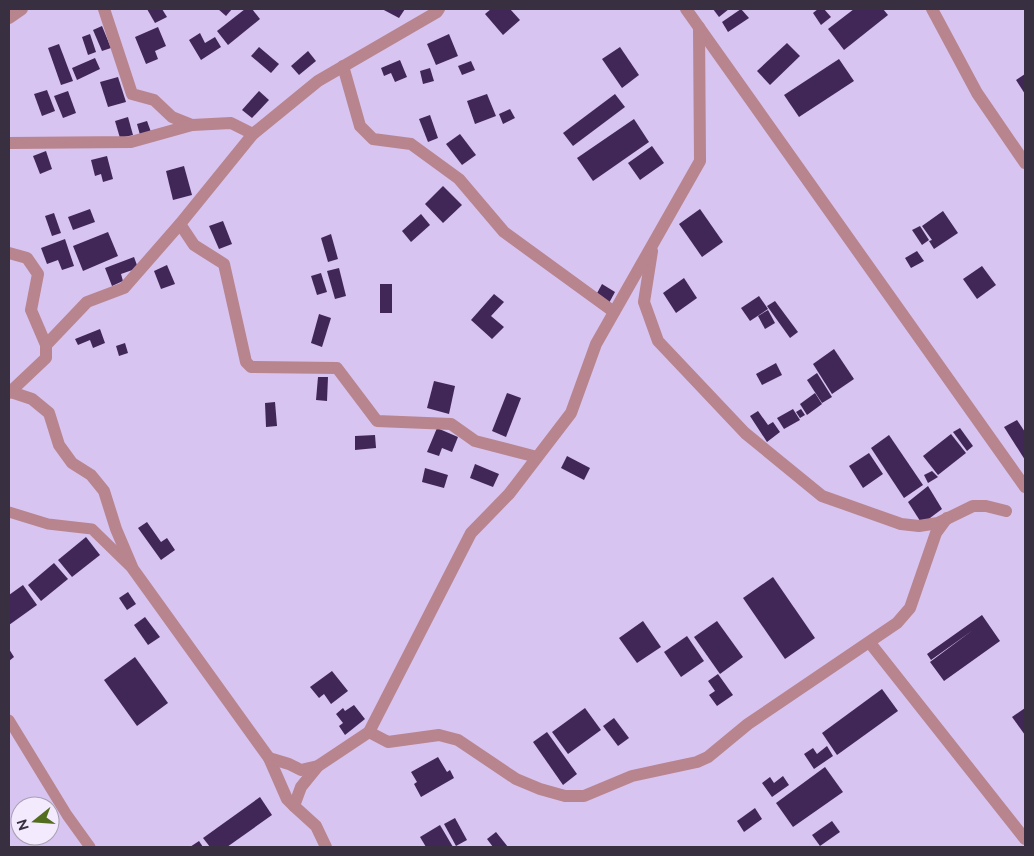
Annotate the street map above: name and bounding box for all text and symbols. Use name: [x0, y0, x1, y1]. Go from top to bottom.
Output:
north arrow: [10, 796, 60, 846]
text: N: [13, 817, 32, 832]

